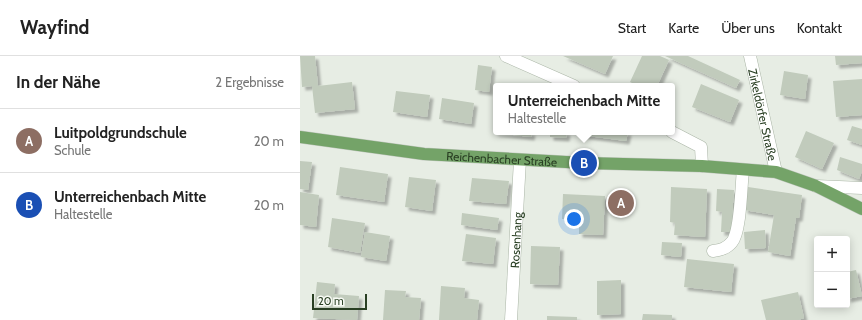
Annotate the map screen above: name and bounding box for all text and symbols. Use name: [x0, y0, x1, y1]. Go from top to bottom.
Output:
text: Wayfind: [20, 16, 89, 39]
text: Start: [618, 19, 646, 37]
text: Karte: [668, 19, 699, 37]
text: Über uns: [721, 19, 775, 37]
text: Kontakt: [797, 19, 842, 37]
street label: Zirkeldörfer Straße: [746, 67, 781, 162]
text: In der Nähe: [16, 72, 100, 92]
text: 2 Ergebnisse: [215, 74, 284, 90]
popup: [493, 83, 675, 135]
text: Unterreichenbach Mitte: [508, 92, 660, 110]
text: Haltestelle: [508, 110, 566, 126]
text: Luitpoldgrundschule: [54, 124, 187, 142]
text: A: [25, 133, 33, 149]
text: 20 m: [254, 133, 284, 149]
text: Schule: [54, 142, 91, 158]
street label: Reichenbacher Straße: [446, 148, 558, 169]
pin: B: [571, 148, 597, 178]
text: Unterreichenbach Mitte: [54, 188, 206, 206]
pin: A: [608, 188, 634, 218]
text: B: [25, 197, 33, 213]
text: 20 m: [254, 197, 284, 213]
text: Haltestelle: [54, 206, 112, 222]
your location: [564, 209, 584, 229]
street label: Rosenhang: [506, 211, 525, 269]
map controls: [814, 236, 850, 308]
button: +: [814, 236, 850, 272]
button: −: [814, 272, 850, 308]
scale bar: [312, 292, 367, 311]
text: 20 m: [318, 294, 344, 308]

